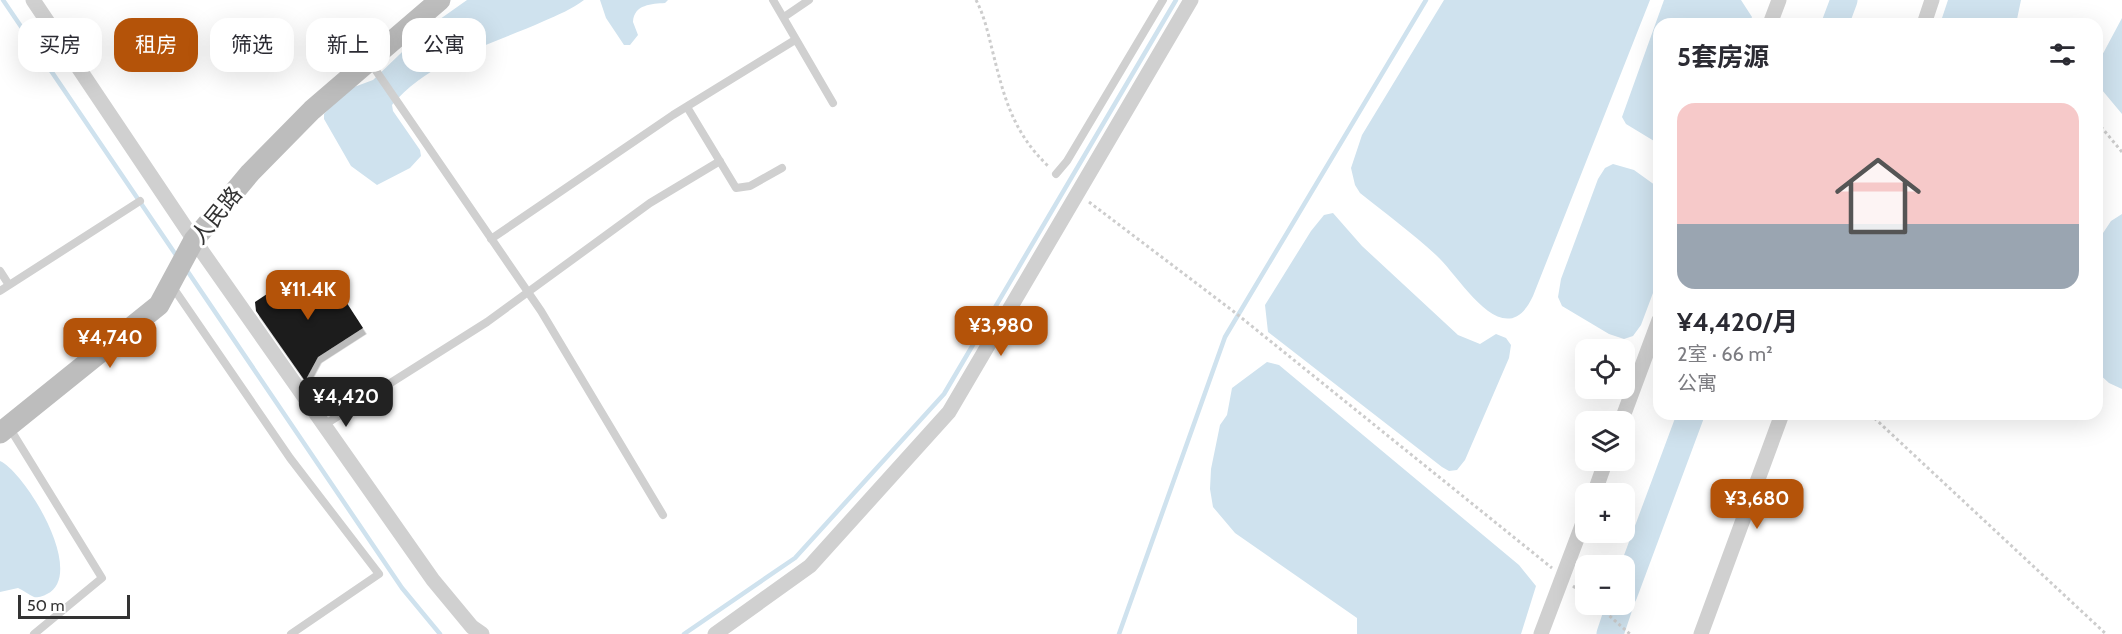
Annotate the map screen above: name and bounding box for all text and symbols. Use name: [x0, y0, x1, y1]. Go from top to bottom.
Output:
chip: 买房: [18, 18, 102, 72]
chip: 租房: [114, 18, 198, 72]
chip: 筛选: [210, 18, 294, 72]
chip: 新上: [306, 18, 390, 72]
chip: 公寓: [402, 18, 486, 72]
icon: filters: [2046, 38, 2079, 71]
text: 5套房源: [1677, 41, 1769, 73]
icon: home: [1824, 142, 1932, 250]
street label: 人民路: [185, 181, 248, 249]
pin: ¥11.4K: [259, 270, 357, 321]
text: ¥11.4K: [280, 277, 336, 301]
pin: ¥3,980: [952, 306, 1050, 357]
text: ¥4,420/月: [1677, 306, 1798, 338]
text: ¥3,980: [969, 313, 1033, 337]
pin: ¥4,740: [61, 318, 159, 369]
text: ¥4,740: [77, 325, 143, 349]
map controls: [1575, 339, 1635, 615]
button: locate: [1575, 339, 1635, 399]
text: 2室 · 66 m²: [1677, 342, 1773, 366]
text: 公寓: [1677, 371, 1717, 395]
pin: ¥4,420: [297, 377, 395, 428]
text: ¥4,420: [313, 384, 379, 408]
button: layers: [1575, 411, 1635, 471]
pin: ¥3,680: [1708, 479, 1806, 530]
button: +: [1575, 483, 1635, 543]
text: ¥3,680: [1725, 486, 1789, 510]
button: −: [1575, 555, 1635, 615]
scale bar: [18, 592, 130, 620]
text: 50 m: [27, 596, 64, 615]

